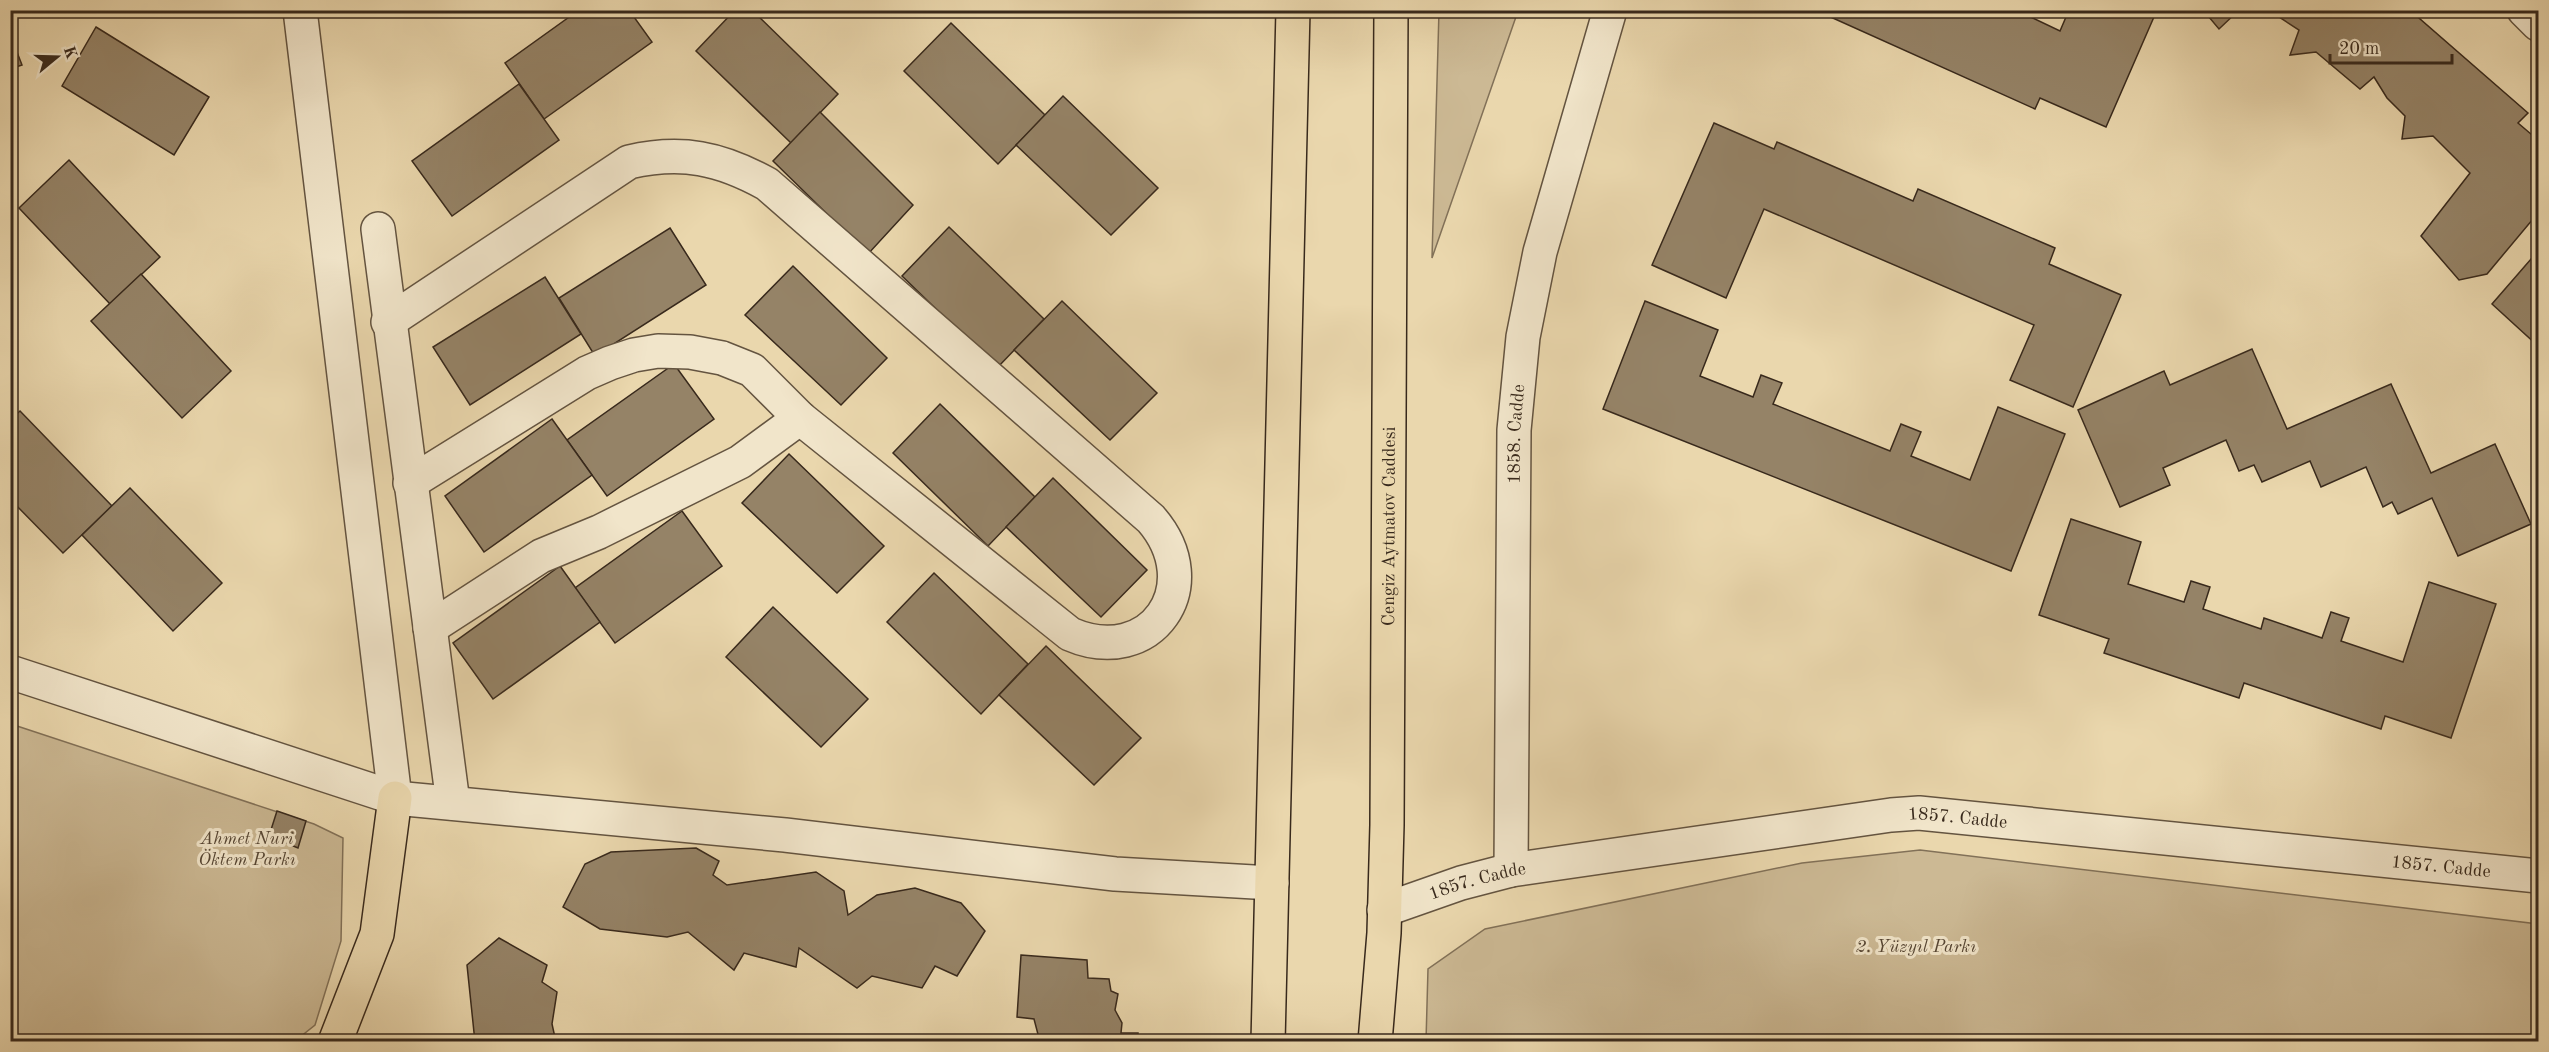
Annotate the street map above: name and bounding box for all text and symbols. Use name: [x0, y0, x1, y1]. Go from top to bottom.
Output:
north arrow: [27, 27, 87, 87]
scale bar: [2330, 27, 2452, 65]
text: 20 m: [2339, 40, 2379, 58]
text: K: [60, 44, 79, 61]
street label: 1858. Cadde: [1506, 383, 1528, 484]
street label: Cengiz Aytmatov Caddesi: [1380, 426, 1399, 626]
street label: 1857. Cadde: [1907, 805, 2008, 832]
park label: Ahmet Nuri Öktem Parkı: [198, 830, 296, 869]
street label: 1857. Cadde: [2390, 853, 2492, 881]
street label: 1857. Cadde: [1427, 860, 1527, 904]
park label: 2. Yüzyıl Parkı: [1856, 938, 1976, 956]

